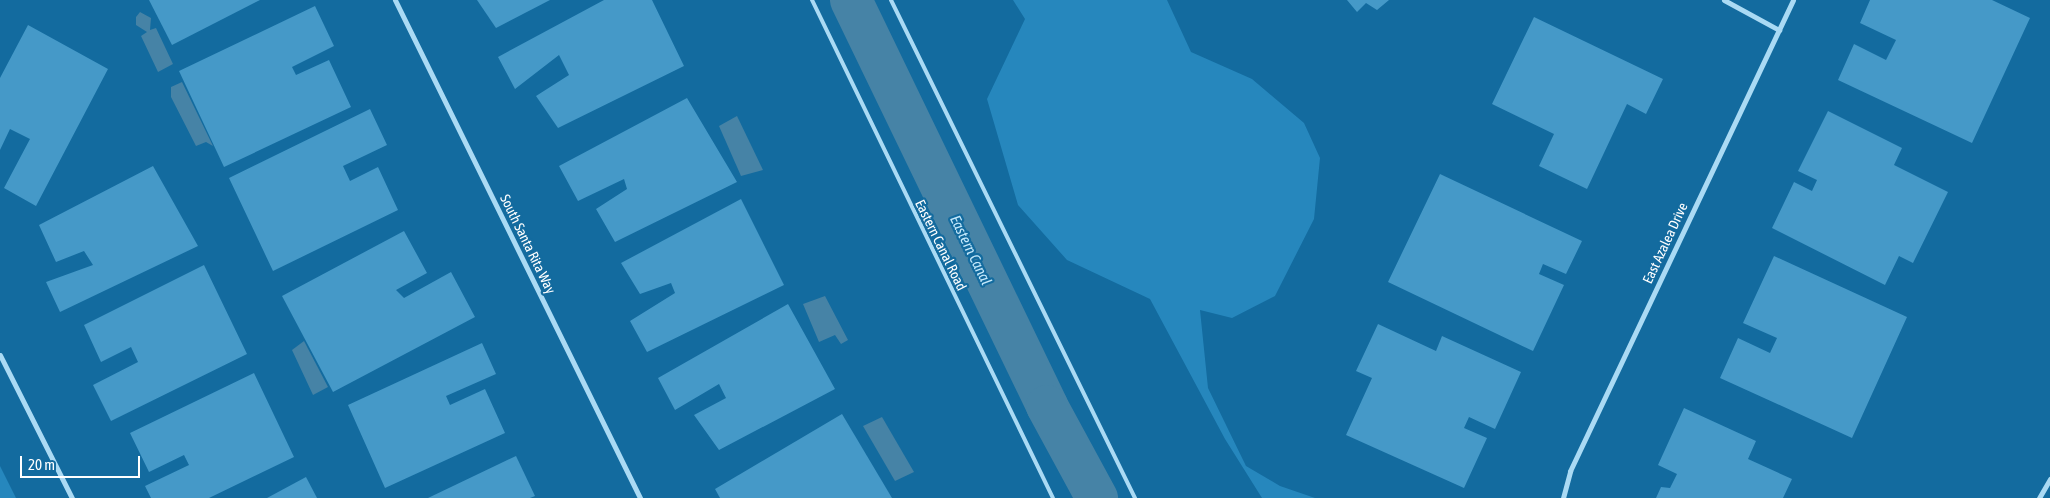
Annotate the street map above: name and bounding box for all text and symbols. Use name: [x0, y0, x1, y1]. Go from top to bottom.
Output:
street label: South Santa Rita Way: [497, 192, 559, 296]
street label: Eastern Canal Road: [912, 197, 970, 293]
street label: East Azalea Drive: [1639, 200, 1691, 286]
water label: Eastern Canal: [946, 212, 996, 288]
scale bar: [22, 446, 142, 478]
text: 20 m: [28, 456, 55, 473]

